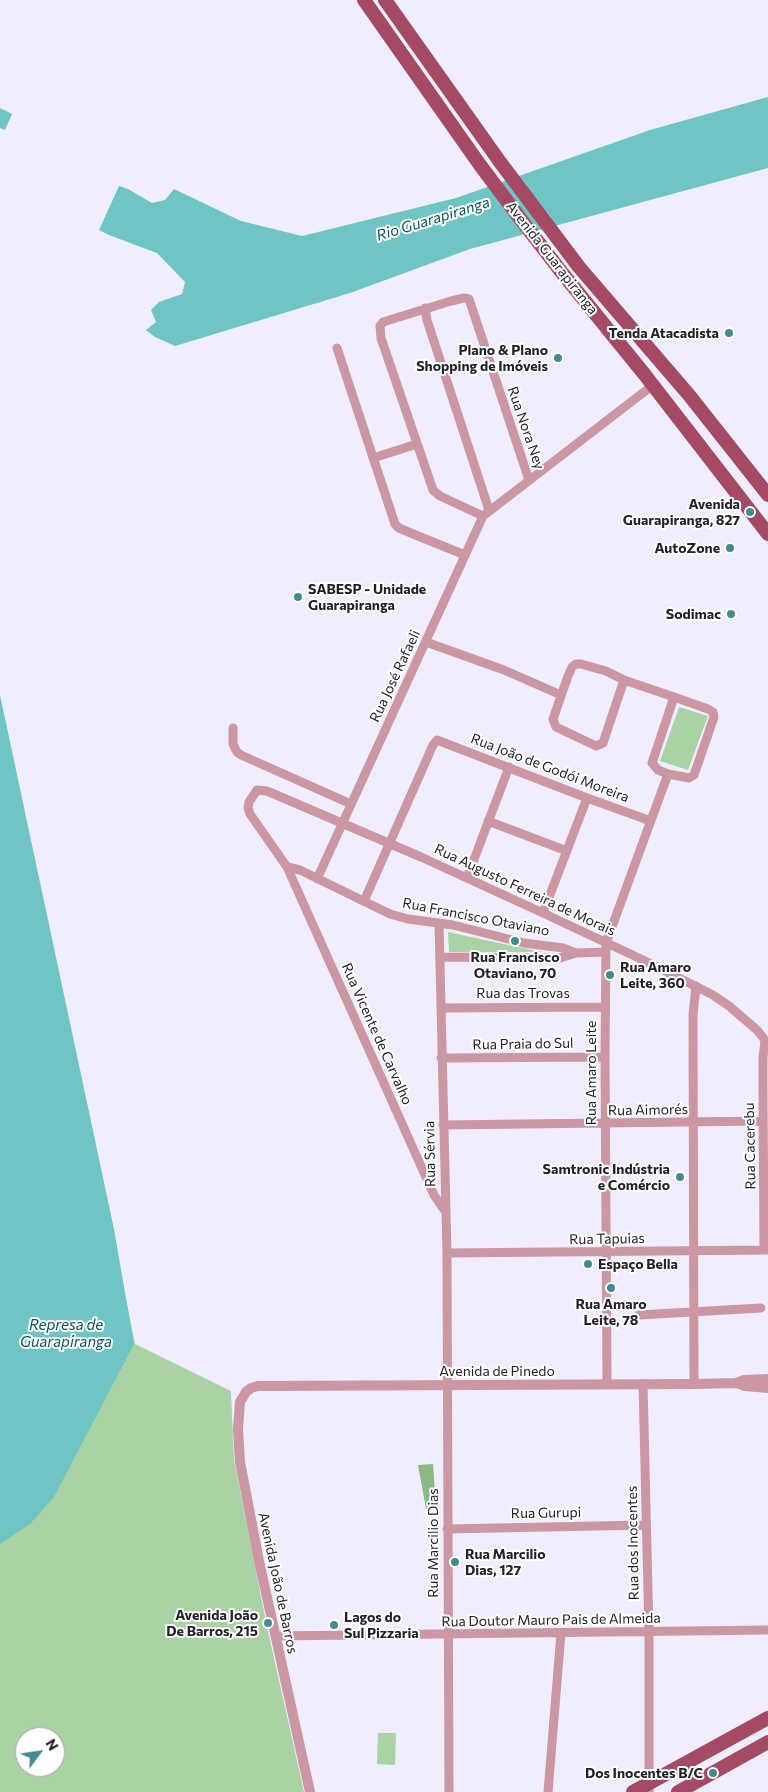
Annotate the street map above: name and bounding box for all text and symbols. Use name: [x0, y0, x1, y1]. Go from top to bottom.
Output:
water label: Rio Guarapiranga: [374, 193, 492, 245]
street label: Avenida Guarapiranga: [503, 198, 601, 318]
place label: Tenda Atacadista: [609, 325, 719, 341]
marker: Tenda Atacadista: [723, 327, 735, 339]
place label: Plano & Plano Shopping de Imóveis: [416, 342, 548, 374]
marker: Plano & Plano Shopping de Imóveis: [552, 352, 564, 364]
street label: Rua Nora Ney: [504, 384, 548, 472]
place label: Avenida Guarapiranga, 827: [623, 496, 740, 528]
marker: Avenida Guarapiranga, 827: [744, 506, 756, 518]
place label: AutoZone: [654, 540, 720, 556]
marker: AutoZone: [724, 542, 736, 554]
place label: SABESP - Unidade Guarapiranga: [308, 581, 426, 614]
marker: SABESP - Unidade Guarapiranga: [292, 591, 304, 603]
place label: Sodimac: [666, 606, 721, 622]
marker: Sodimac: [725, 608, 737, 620]
street label: Rua José Rafaeli: [366, 627, 424, 725]
street label: Rua João de Godói Moreira: [468, 730, 632, 806]
street label: Rua Augusto Ferreira de Morais: [432, 841, 618, 939]
street label: Rua Francisco Otaviano: [401, 894, 551, 940]
marker: Rua Francisco Otaviano, 70: [509, 935, 521, 947]
place label: Rua Francisco Otaviano, 70: [471, 949, 559, 982]
place label: Rua Amaro Leite, 360: [620, 959, 691, 992]
street label: Rua Vicente de Carvalho: [338, 961, 416, 1107]
marker: Rua Amaro Leite, 360: [604, 969, 616, 981]
street label: Rua das Trovas: [476, 985, 570, 1001]
street label: Rua Amaro Leite: [583, 1021, 599, 1125]
street label: Rua Praia do Sul: [472, 1035, 574, 1053]
street label: Rua Aimorés: [608, 1101, 688, 1119]
street label: Rua Cacerebu: [741, 1102, 759, 1190]
street label: Rua Sérvia: [421, 1121, 439, 1187]
place label: Samtronic Indústria e Comércio: [543, 1161, 670, 1194]
marker: Samtronic Indústria e Comércio: [674, 1171, 686, 1183]
street label: Rua Tapuias: [569, 1230, 645, 1248]
place label: Espaço Bella: [598, 1256, 678, 1272]
marker: Espaço Bella: [582, 1258, 594, 1270]
marker: Rua Amaro Leite, 78: [605, 1282, 617, 1294]
place label: Rua Amaro Leite, 78: [575, 1296, 647, 1328]
water label: Represa de Guarapiranga: [20, 1316, 112, 1351]
street label: Avenida de Pinedo: [439, 1363, 555, 1379]
street label: Rua dos Inocentes: [624, 1486, 642, 1600]
street label: Rua Marcilio Dias: [425, 1488, 441, 1598]
street label: Rua Gurupi: [511, 1504, 581, 1522]
street label: Avenida João de Barros: [255, 1511, 301, 1655]
place label: Rua Marcilio Dias, 127: [465, 1546, 546, 1578]
marker: Rua Marcilio Dias, 127: [449, 1556, 461, 1568]
place label: Avenida João De Barros, 215: [166, 1607, 258, 1640]
place label: Lagos do Sul Pizzaria: [344, 1609, 419, 1641]
street label: Rua Doutor Mauro Pais de Almeida: [441, 1610, 661, 1630]
marker: Avenida João De Barros, 215: [262, 1617, 274, 1629]
marker: Lagos do Sul Pizzaria: [328, 1619, 340, 1631]
north arrow: [15, 1727, 65, 1777]
text: N: [42, 1736, 62, 1753]
place label: Dos Inocentes B/C: [585, 1765, 703, 1781]
marker: Dos Inocentes B/C: [707, 1767, 719, 1779]

